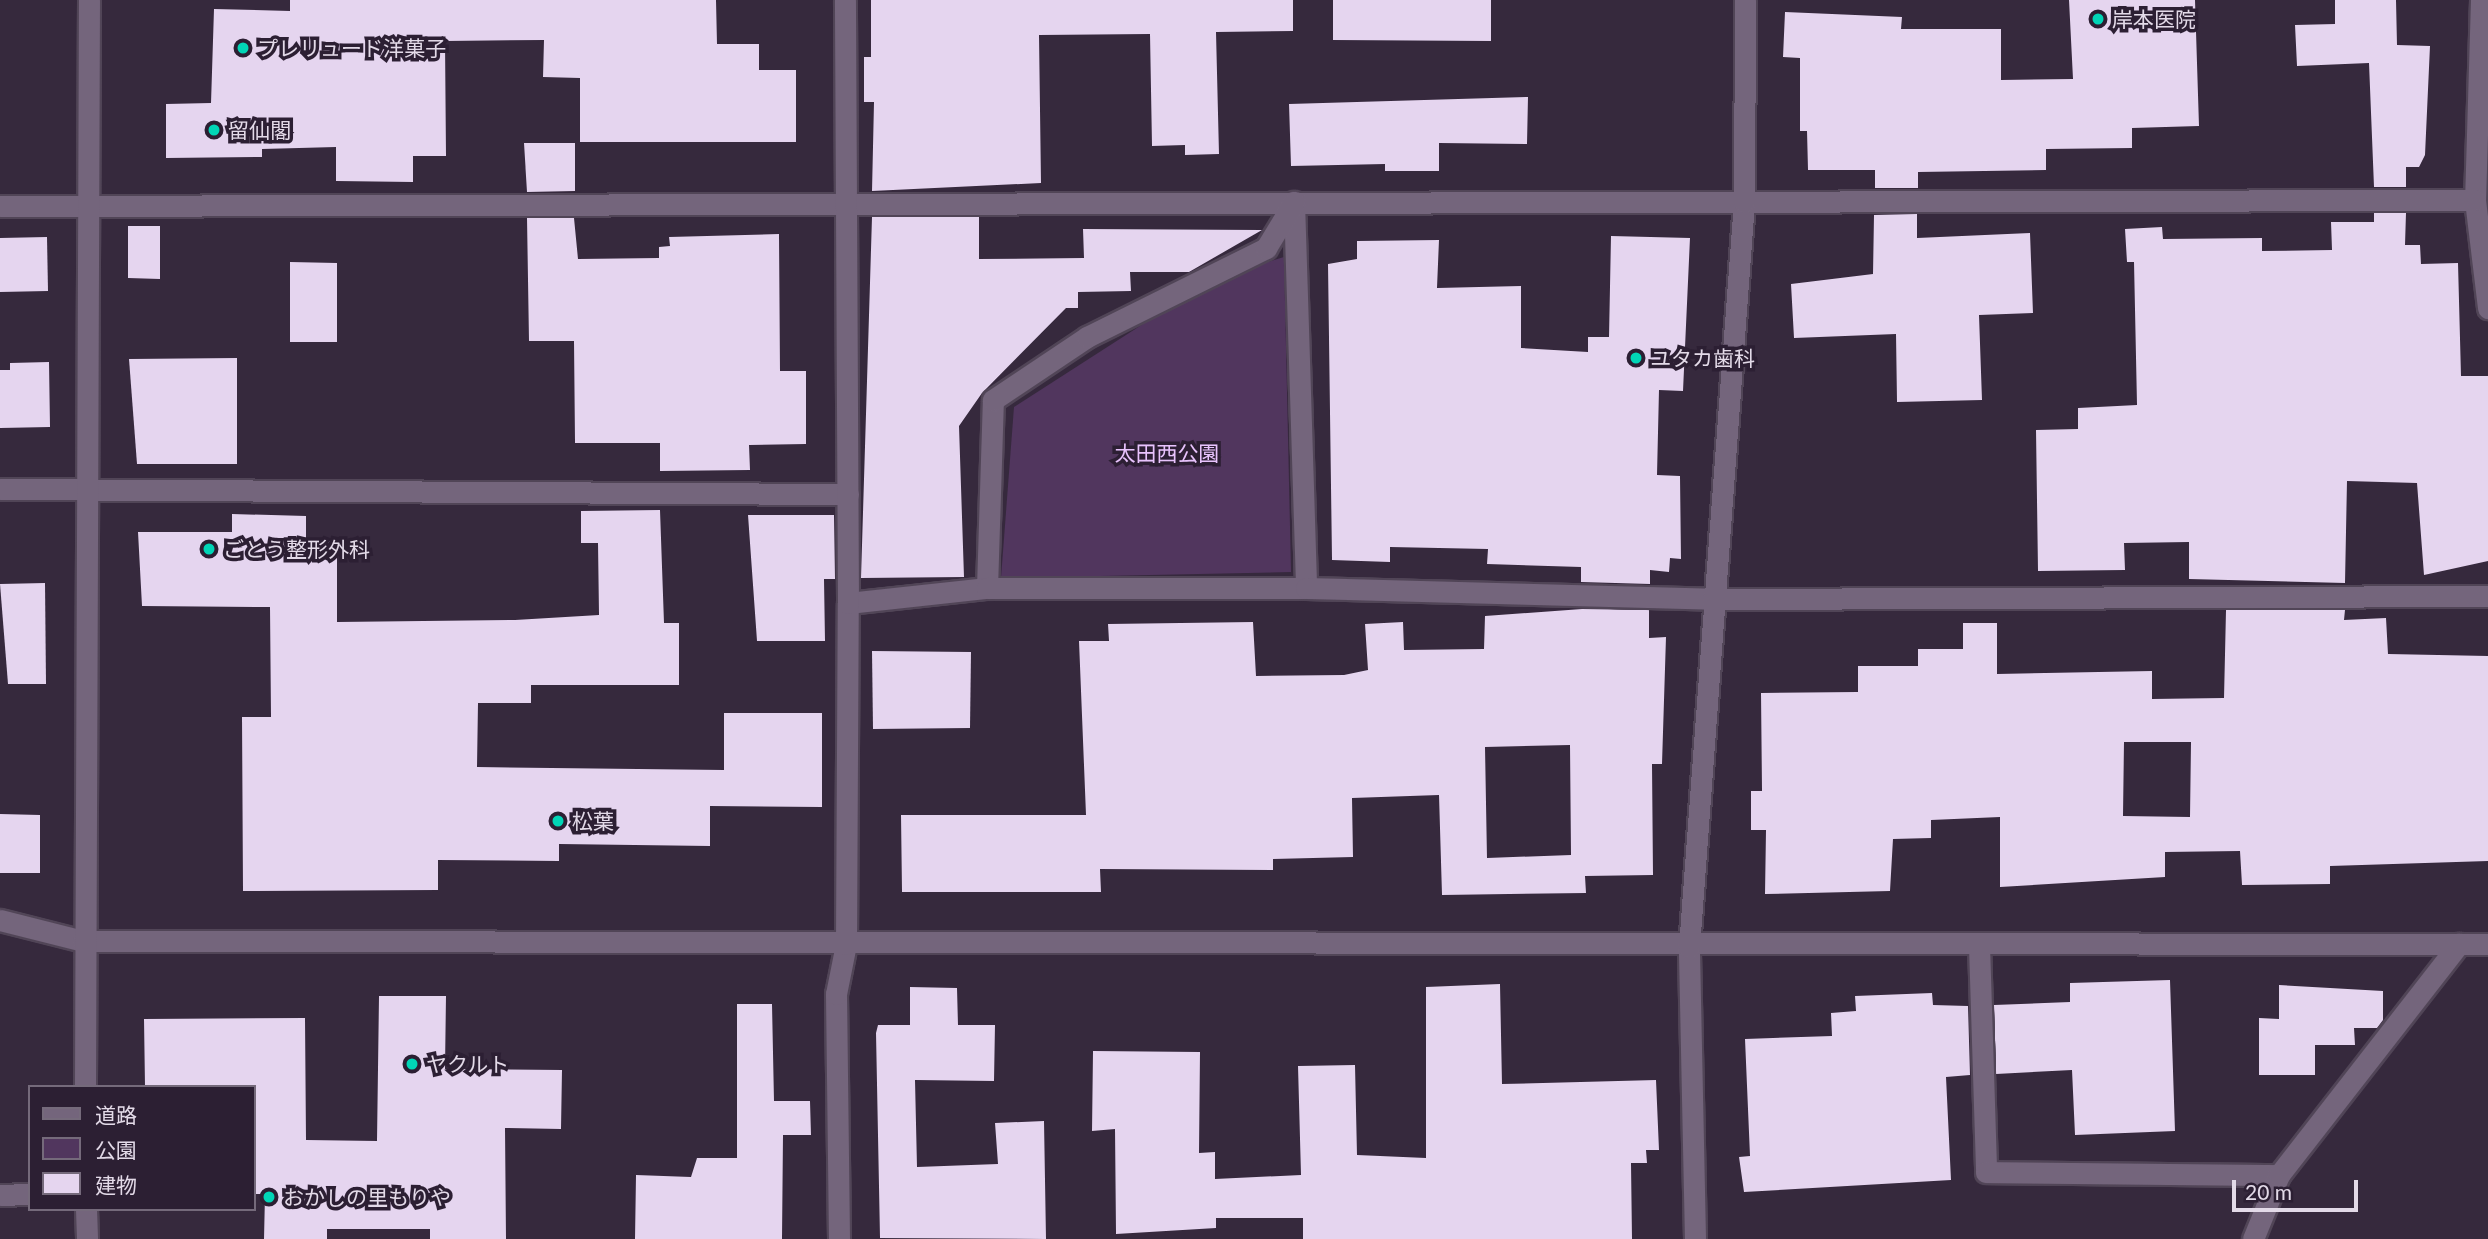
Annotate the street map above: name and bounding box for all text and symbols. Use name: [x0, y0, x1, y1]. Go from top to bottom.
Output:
place label: 岸本医院: [2112, 6, 2196, 32]
marker: 岸本医院: [2090, 11, 2106, 27]
place label: プレリュード洋菓子: [257, 35, 446, 61]
marker: プレリュード洋菓子: [235, 40, 251, 56]
place label: 留仙閣: [228, 117, 291, 143]
marker: 留仙閣: [206, 122, 222, 138]
place label: ユタカ歯科: [1650, 345, 1755, 371]
marker: ユタカ歯科: [1628, 350, 1644, 366]
park label: 太田西公園: [1115, 440, 1219, 466]
place label: ごとう整形外科: [223, 536, 370, 562]
marker: ごとう整形外科: [201, 541, 217, 557]
place label: 松葉: [572, 808, 614, 834]
marker: 松葉: [550, 813, 566, 829]
place label: ヤクルト: [426, 1051, 510, 1077]
marker: ヤクルト: [404, 1056, 420, 1072]
legend: [28, 1085, 256, 1211]
text: 道路: [95, 1102, 137, 1127]
text: 公園: [95, 1137, 137, 1162]
scale bar: [2236, 1166, 2362, 1210]
text: 建物: [95, 1172, 137, 1197]
text: 20 m: [2245, 1179, 2292, 1204]
place label: おかしの里もりや: [283, 1184, 451, 1210]
marker: おかしの里もりや: [261, 1189, 277, 1205]

